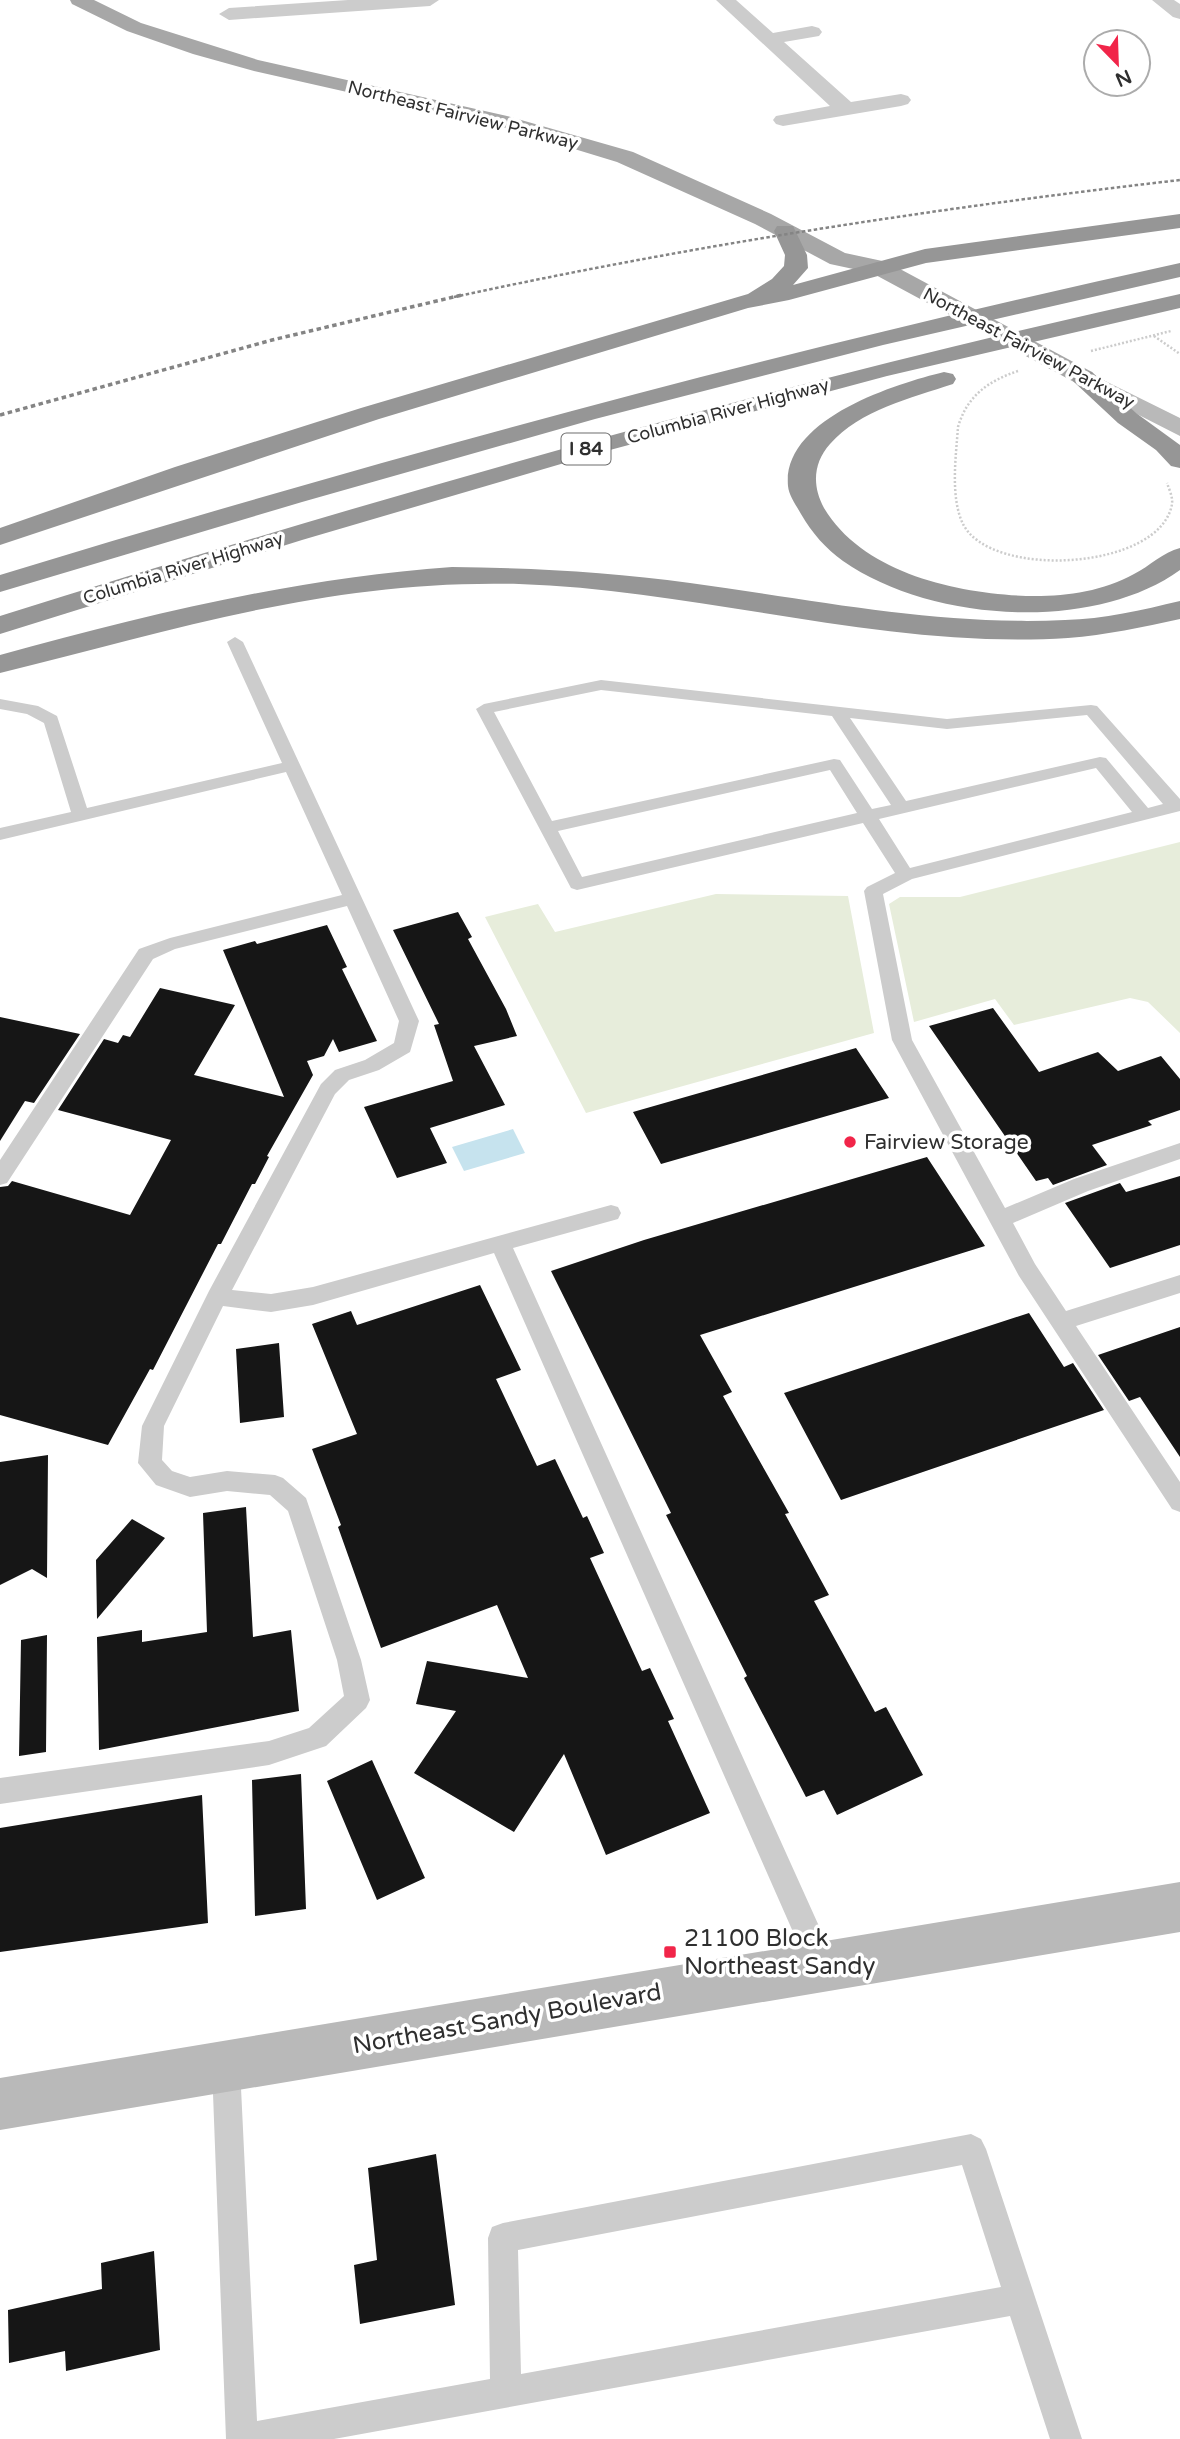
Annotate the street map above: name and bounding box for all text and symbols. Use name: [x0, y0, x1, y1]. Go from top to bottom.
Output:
north arrow: [1082, 28, 1152, 98]
text: N: [1112, 65, 1135, 91]
street label: Northeast Fairview Parkway: [346, 76, 581, 154]
street label: Northeast Fairview Parkway: [919, 283, 1139, 413]
street label: Columbia River Highway: [625, 373, 832, 449]
road number: I 84: [562, 433, 610, 464]
street label: Columbia River Highway: [80, 527, 286, 609]
place label: Fairview Storage: [864, 1130, 1029, 1155]
marker: Fairview Storage: [842, 1134, 858, 1150]
place label: 21100 Block Northeast Sandy: [684, 1924, 875, 1981]
marker: 21100 Block Northeast Sandy: [662, 1944, 678, 1960]
street label: Northeast Sandy Boulevard: [350, 1978, 664, 2060]

